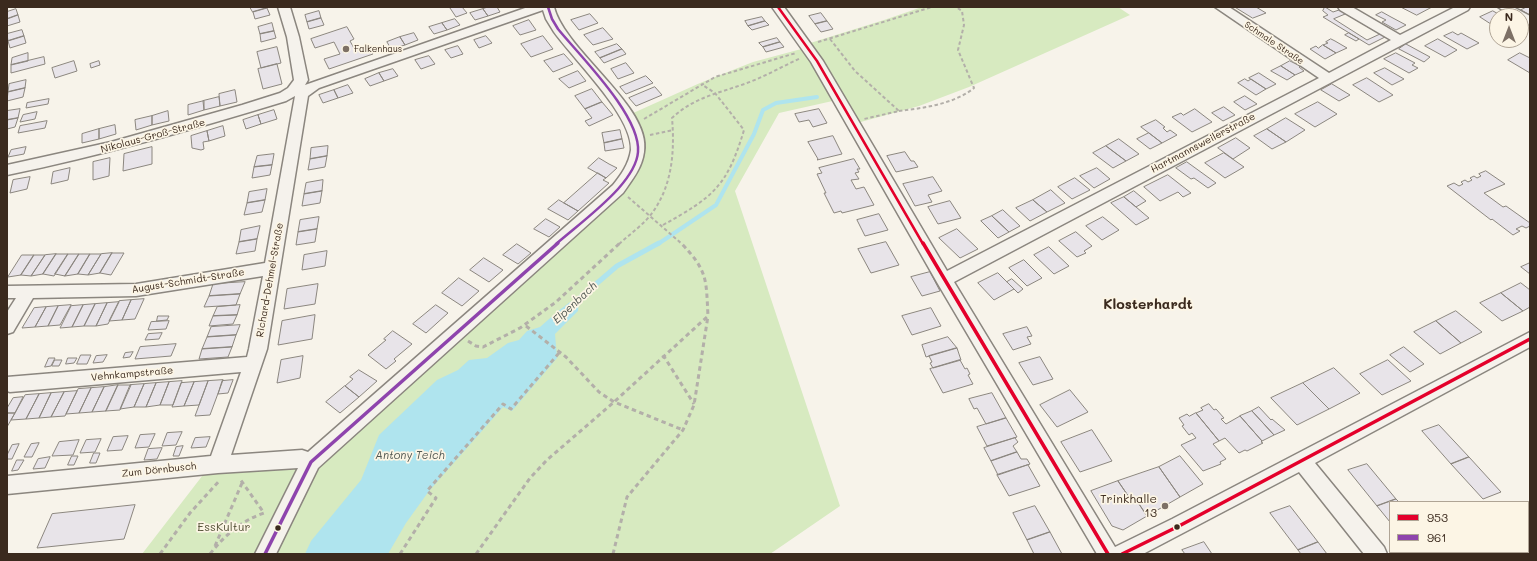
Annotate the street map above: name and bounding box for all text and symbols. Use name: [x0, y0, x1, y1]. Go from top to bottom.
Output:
north arrow: [1489, 8, 1529, 48]
text: N: [1505, 9, 1513, 24]
street label: Schmale Straße: [1242, 19, 1306, 67]
marker: Falkenhaus: [341, 44, 351, 54]
place label: Falkenhaus: [354, 44, 402, 54]
street label: Hartmannsweilerstraße: [1149, 110, 1257, 176]
street label: Nikolaus-Groß-Straße: [99, 116, 207, 156]
street label: Richard-Dehmel-Straße: [254, 222, 286, 338]
street label: August-Schmidt-Straße: [131, 266, 245, 296]
water label: Elpenbach: [550, 279, 600, 327]
district label: Klosterhardt: [1103, 297, 1193, 313]
street label: Vehnkampstraße: [90, 364, 174, 384]
water label: Antony Teich: [375, 449, 445, 463]
street label: Zum Dörnbusch: [121, 460, 197, 480]
place label: Trinkhalle 13: [1100, 492, 1157, 520]
marker: Trinkhalle 13: [1160, 501, 1170, 511]
legend: [1389, 501, 1529, 553]
text: 953: [1427, 509, 1448, 525]
park label: EssKultur: [197, 520, 251, 534]
unlabelled marker: [1172, 522, 1182, 532]
unlabelled marker: [273, 523, 283, 533]
text: 961: [1427, 529, 1447, 545]

